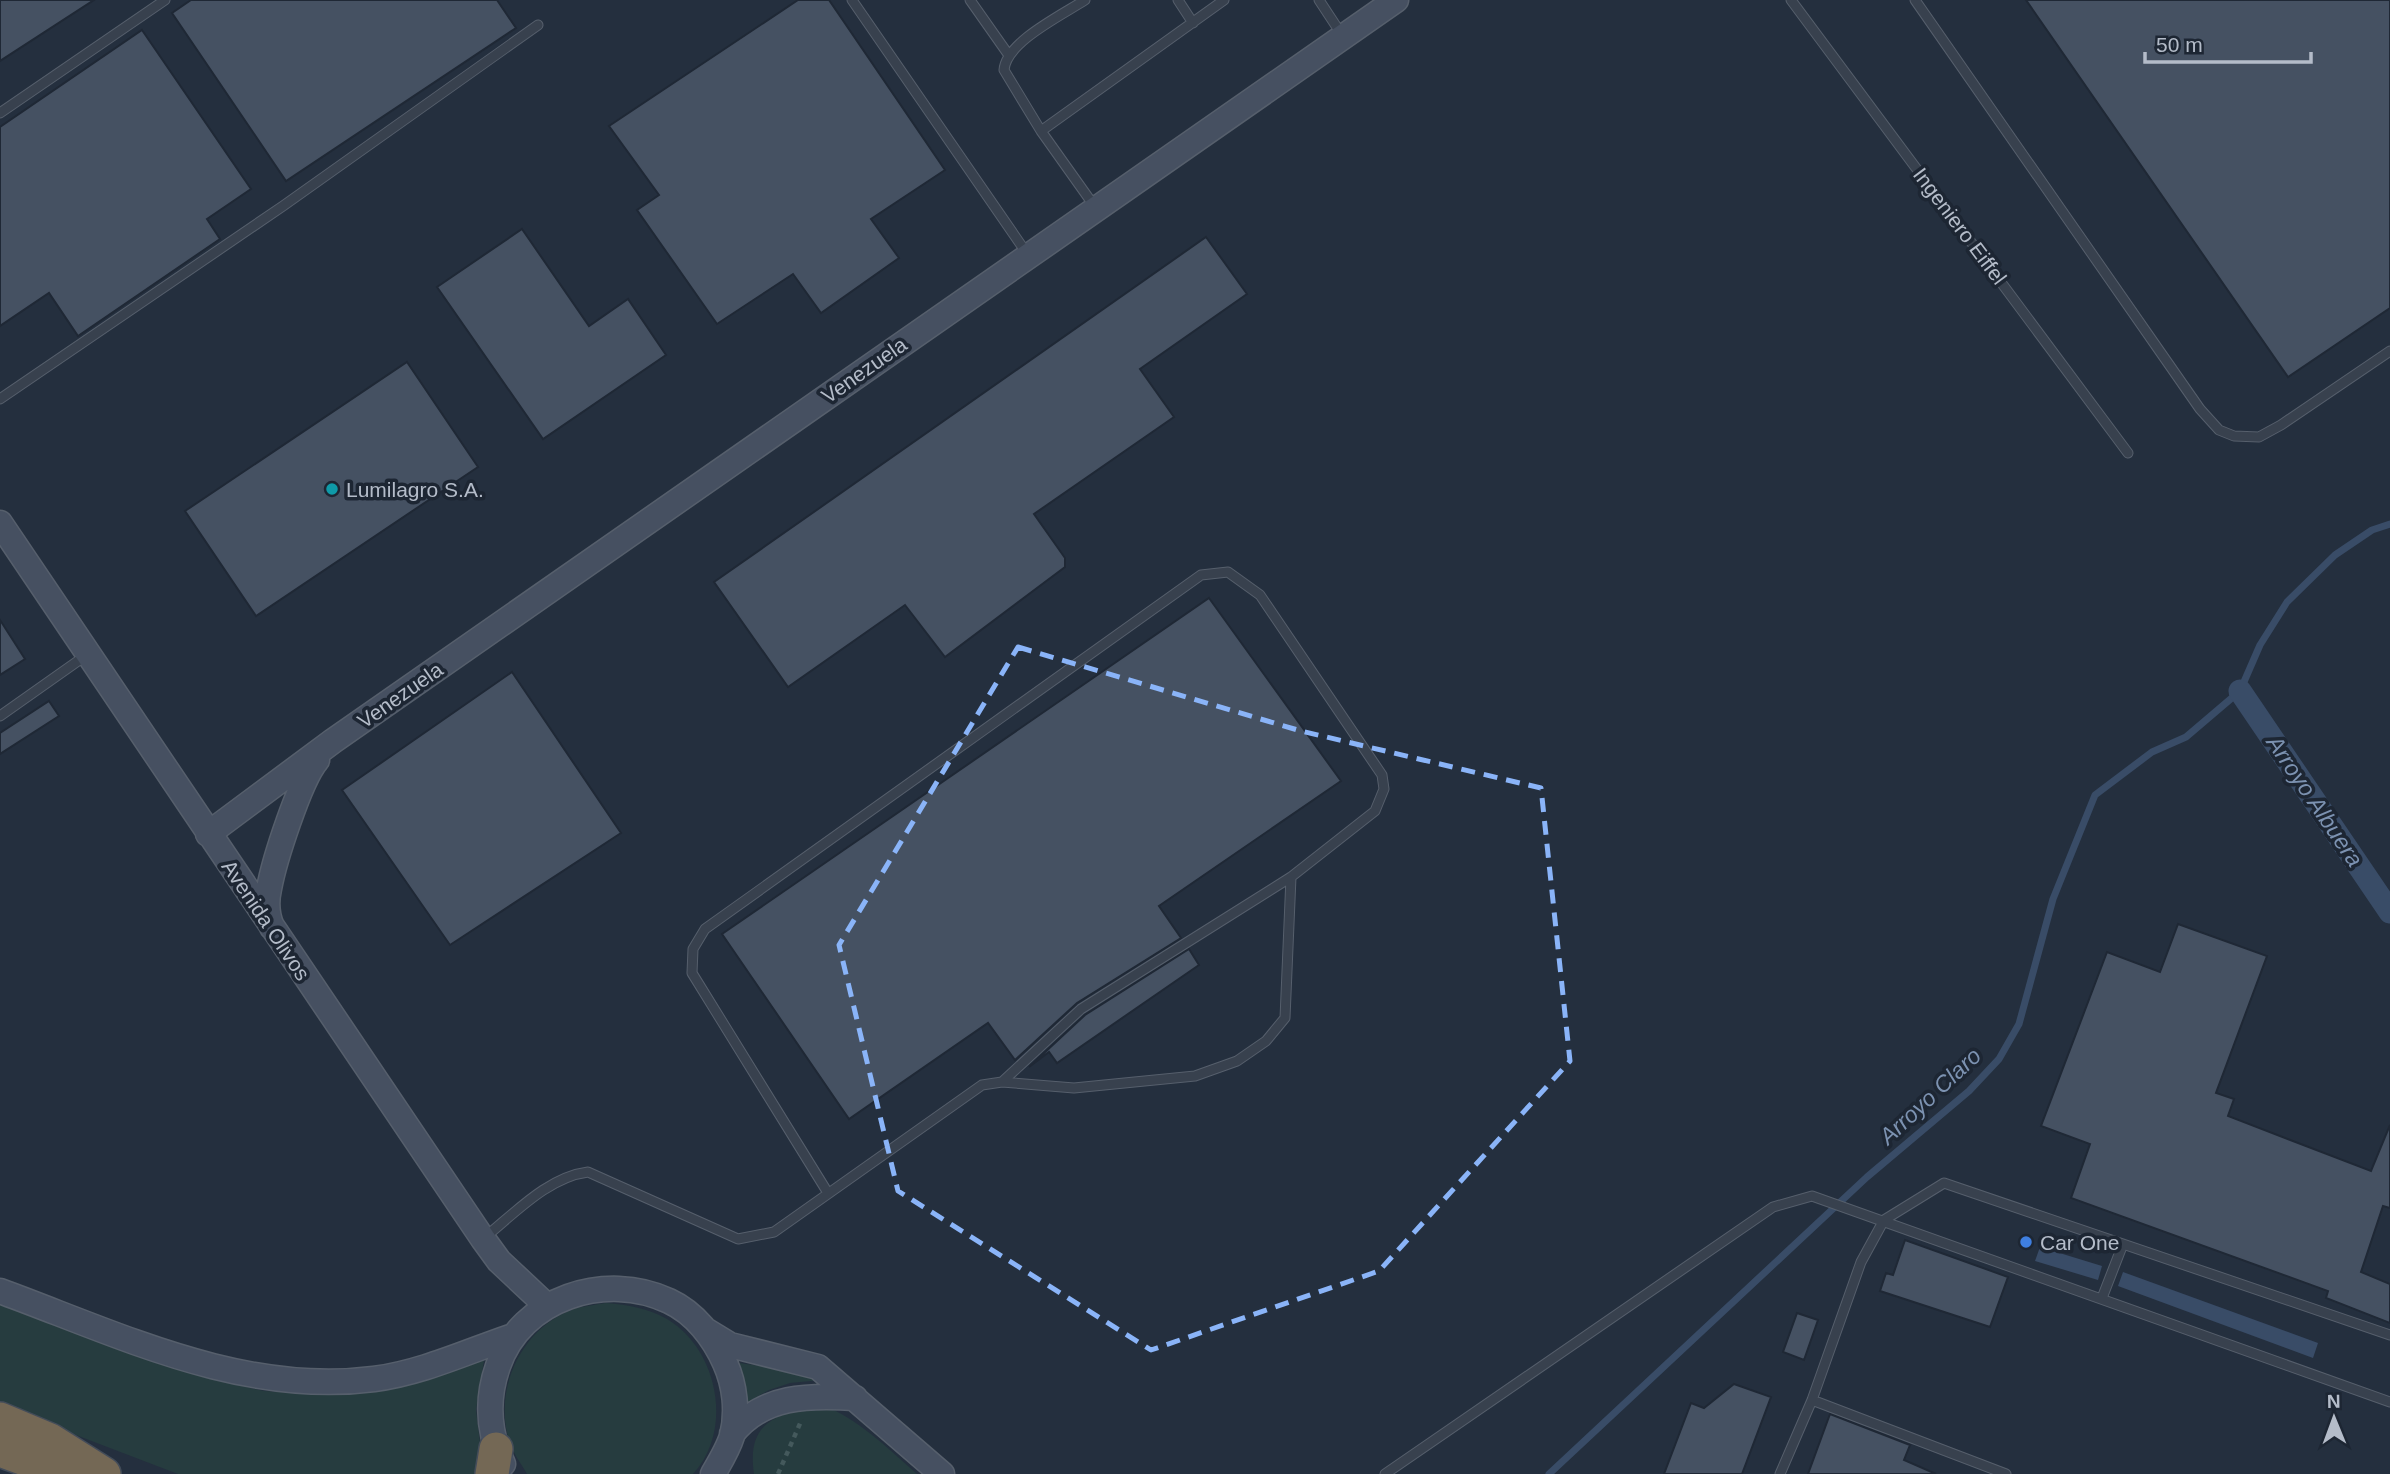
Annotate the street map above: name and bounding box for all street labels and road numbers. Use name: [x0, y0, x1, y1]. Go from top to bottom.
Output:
street label: Ingeniero Eiffel: [1909, 163, 2011, 289]
street label: Venezuela: [817, 332, 911, 408]
street label: Venezuela: [353, 657, 447, 733]
street label: Avenida Olivos: [217, 856, 315, 984]

